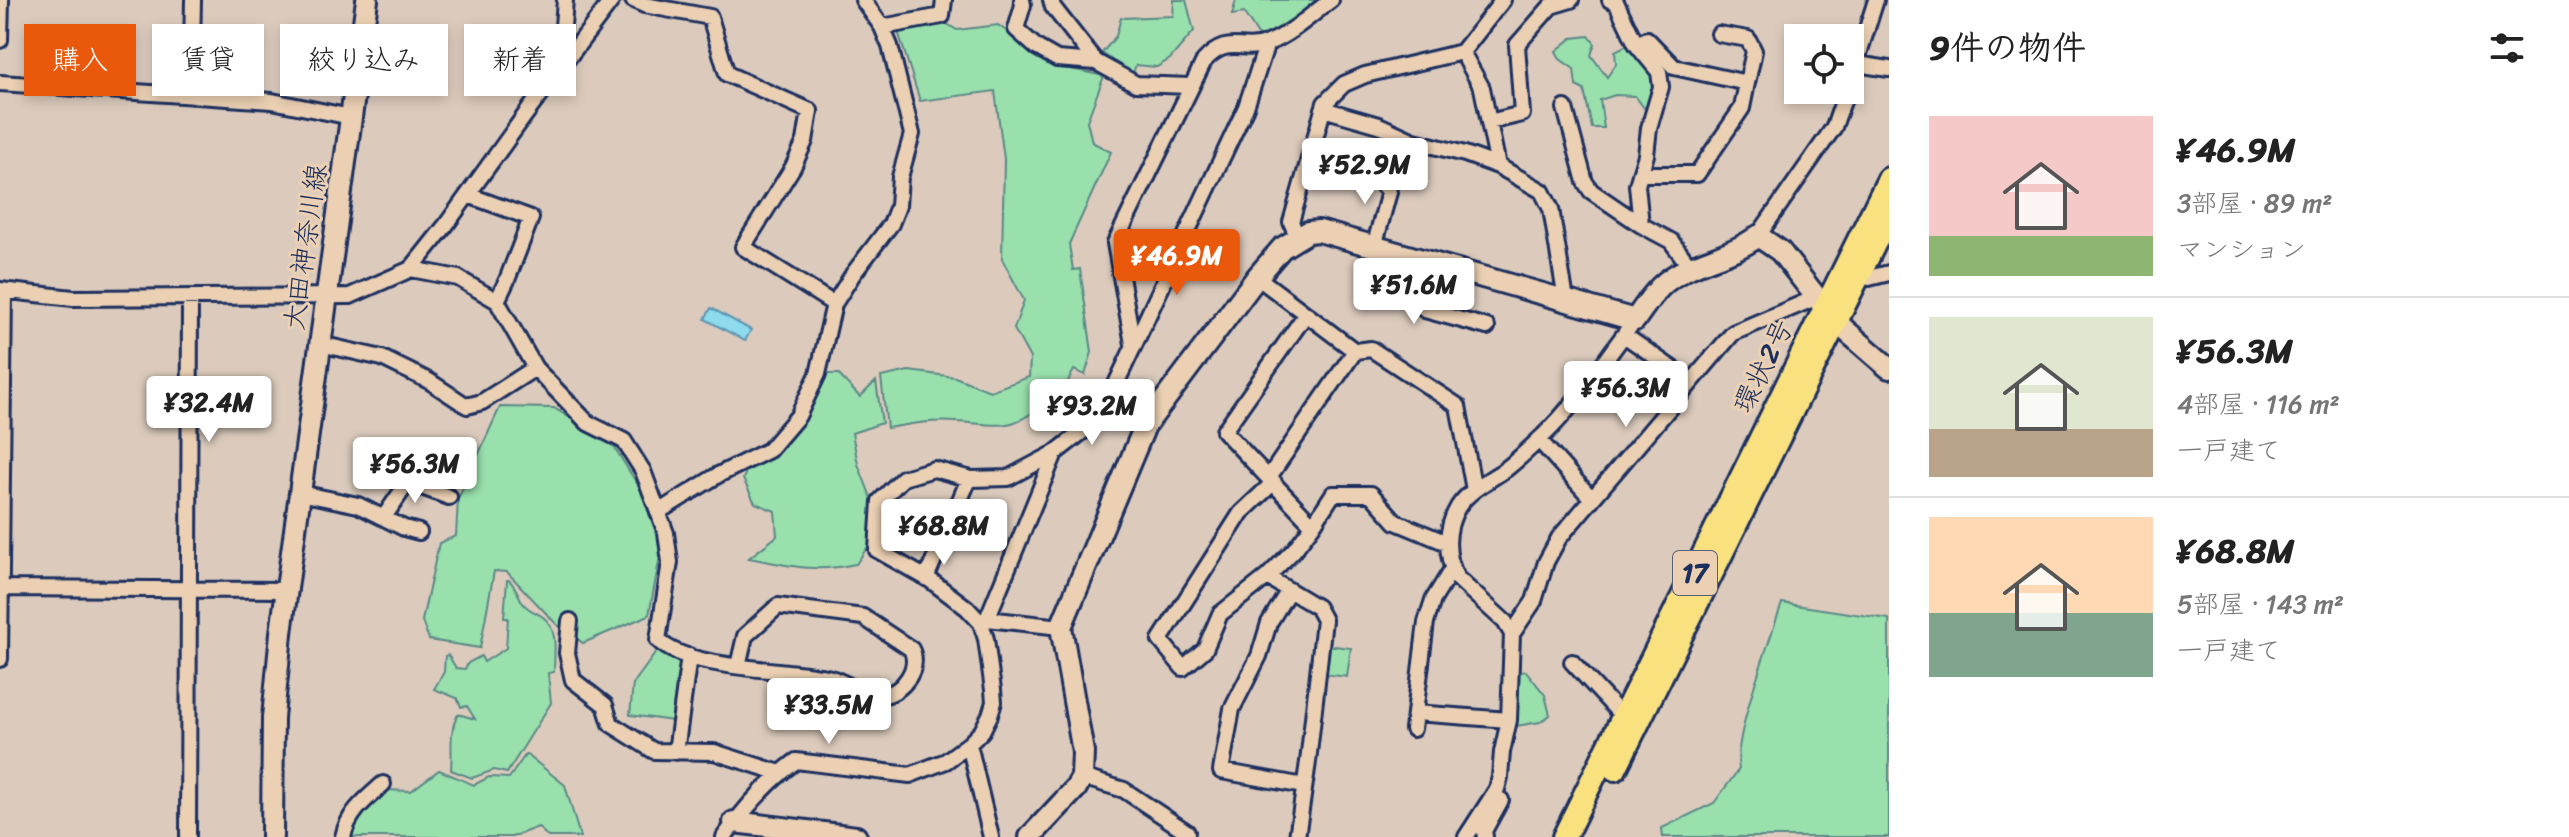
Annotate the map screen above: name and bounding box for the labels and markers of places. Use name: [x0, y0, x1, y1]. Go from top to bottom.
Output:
pin: ¥52.9M: [1300, 138, 1430, 206]
pin: ¥46.9M: [1112, 229, 1242, 297]
pin: ¥51.6M: [1349, 258, 1479, 326]
pin: ¥56.3M: [1561, 361, 1691, 429]
pin: ¥32.4M: [144, 376, 274, 444]
pin: ¥93.2M: [1027, 379, 1157, 447]
pin: ¥56.3M: [350, 437, 480, 505]
pin: ¥68.8M: [879, 499, 1009, 567]
pin: ¥33.5M: [764, 678, 894, 746]

